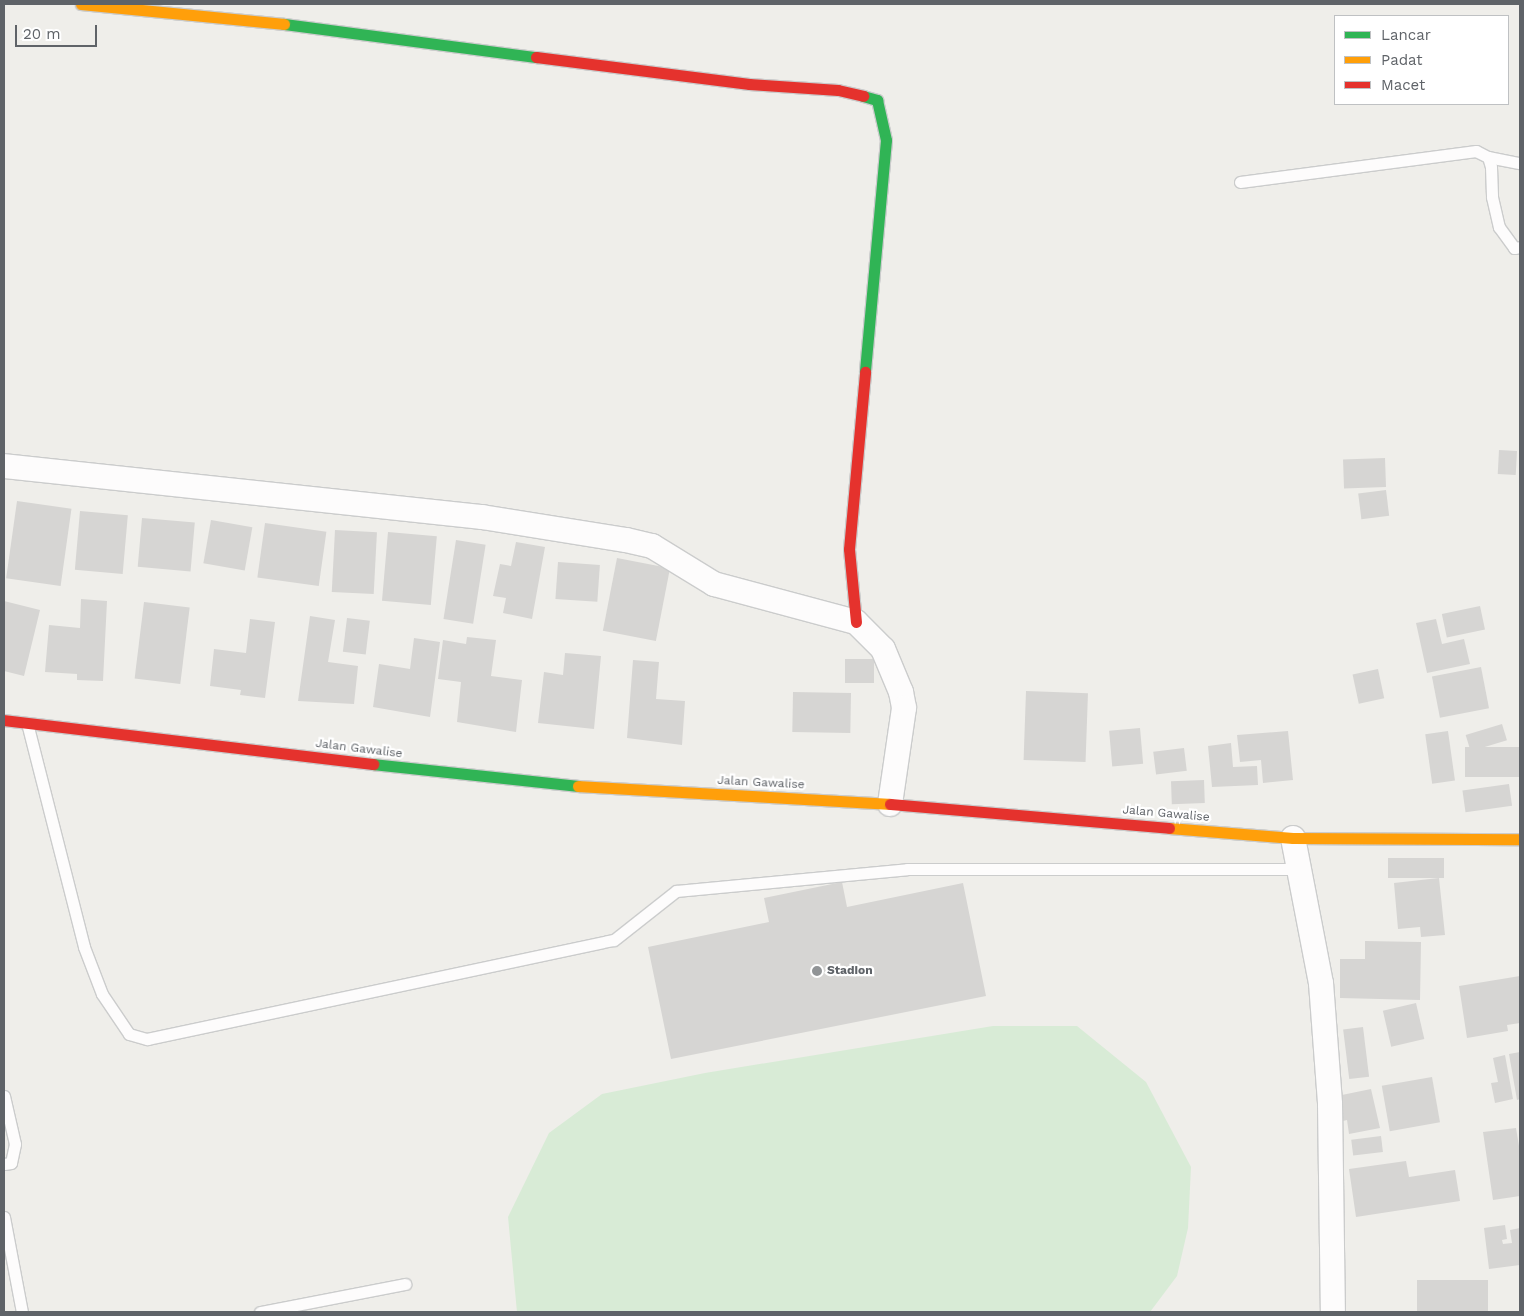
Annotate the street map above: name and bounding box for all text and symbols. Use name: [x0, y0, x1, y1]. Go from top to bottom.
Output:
scale bar: [18, 15, 100, 47]
legend: [1334, 15, 1509, 105]
text: 20 m: [23, 25, 61, 43]
text: Lancar: [1381, 26, 1431, 44]
text: Padat: [1381, 51, 1423, 69]
text: Macet: [1381, 76, 1425, 94]
street label: Jalan Gawalise: [315, 737, 403, 761]
street label: Jalan Gawalise: [717, 774, 805, 792]
street label: Jalan Gawalise: [1122, 803, 1210, 825]
place label: Stadion: [827, 964, 873, 978]
marker: Stadion: [811, 965, 823, 977]

